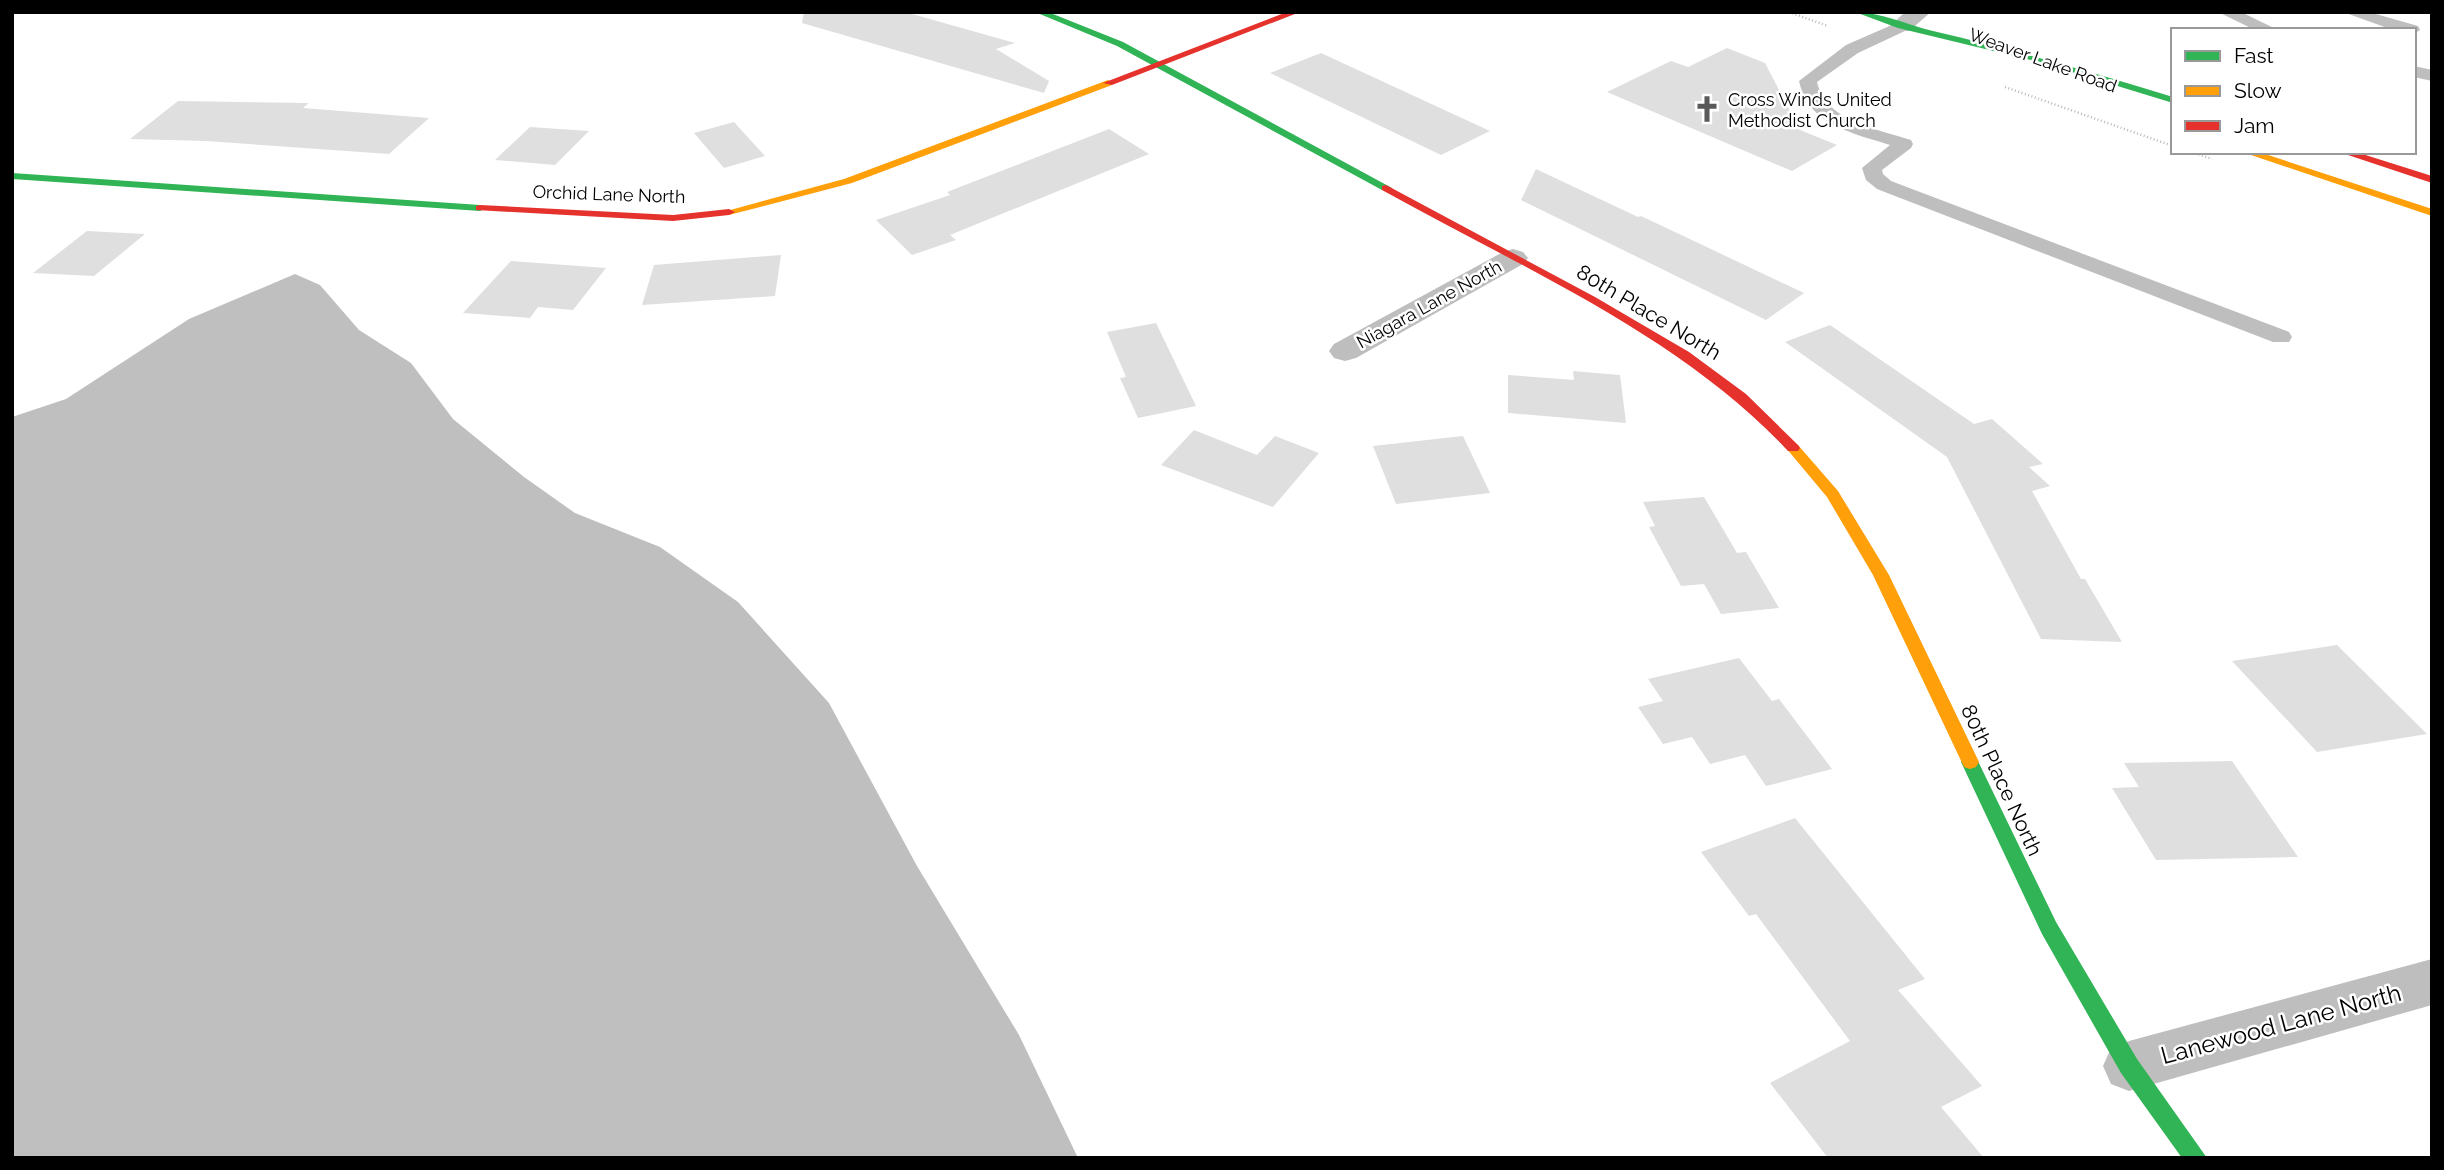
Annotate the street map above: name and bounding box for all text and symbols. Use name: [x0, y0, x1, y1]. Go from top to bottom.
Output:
street label: Weaver Lake Road: [1966, 24, 2120, 96]
legend: [2171, 28, 2416, 154]
text: Fast: [2234, 43, 2274, 68]
text: Slow: [2234, 78, 2282, 103]
place label: Cross Winds United Methodist Church: [1728, 89, 1892, 131]
church icon: Cross Winds United Methodist Church: [1692, 94, 1722, 124]
text: Jam: [2234, 113, 2275, 138]
street label: Orchid Lane North: [532, 181, 686, 207]
street label: Niagara Lane North: [1353, 255, 1505, 353]
street label: 80th Place North: [1572, 259, 1726, 365]
street label: 80th Place North: [1956, 700, 2048, 860]
street label: Lanewood Lane North: [2158, 978, 2404, 1070]

